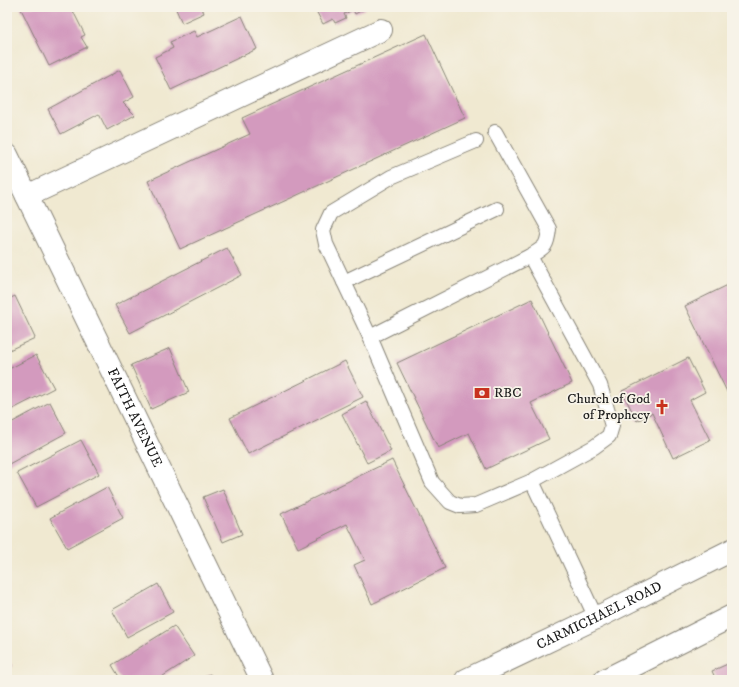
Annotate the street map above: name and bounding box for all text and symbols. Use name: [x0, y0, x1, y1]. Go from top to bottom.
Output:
street label: FAITH AVENUE: [103, 365, 166, 470]
bank icon: RBC: [473, 384, 491, 402]
place label: RBC: [494, 384, 521, 402]
place label: Church of God of Prophecy: [567, 390, 650, 424]
church icon: Church of God of Prophecy: [653, 398, 671, 416]
street label: CARMICHAEL ROAD: [534, 577, 665, 654]

